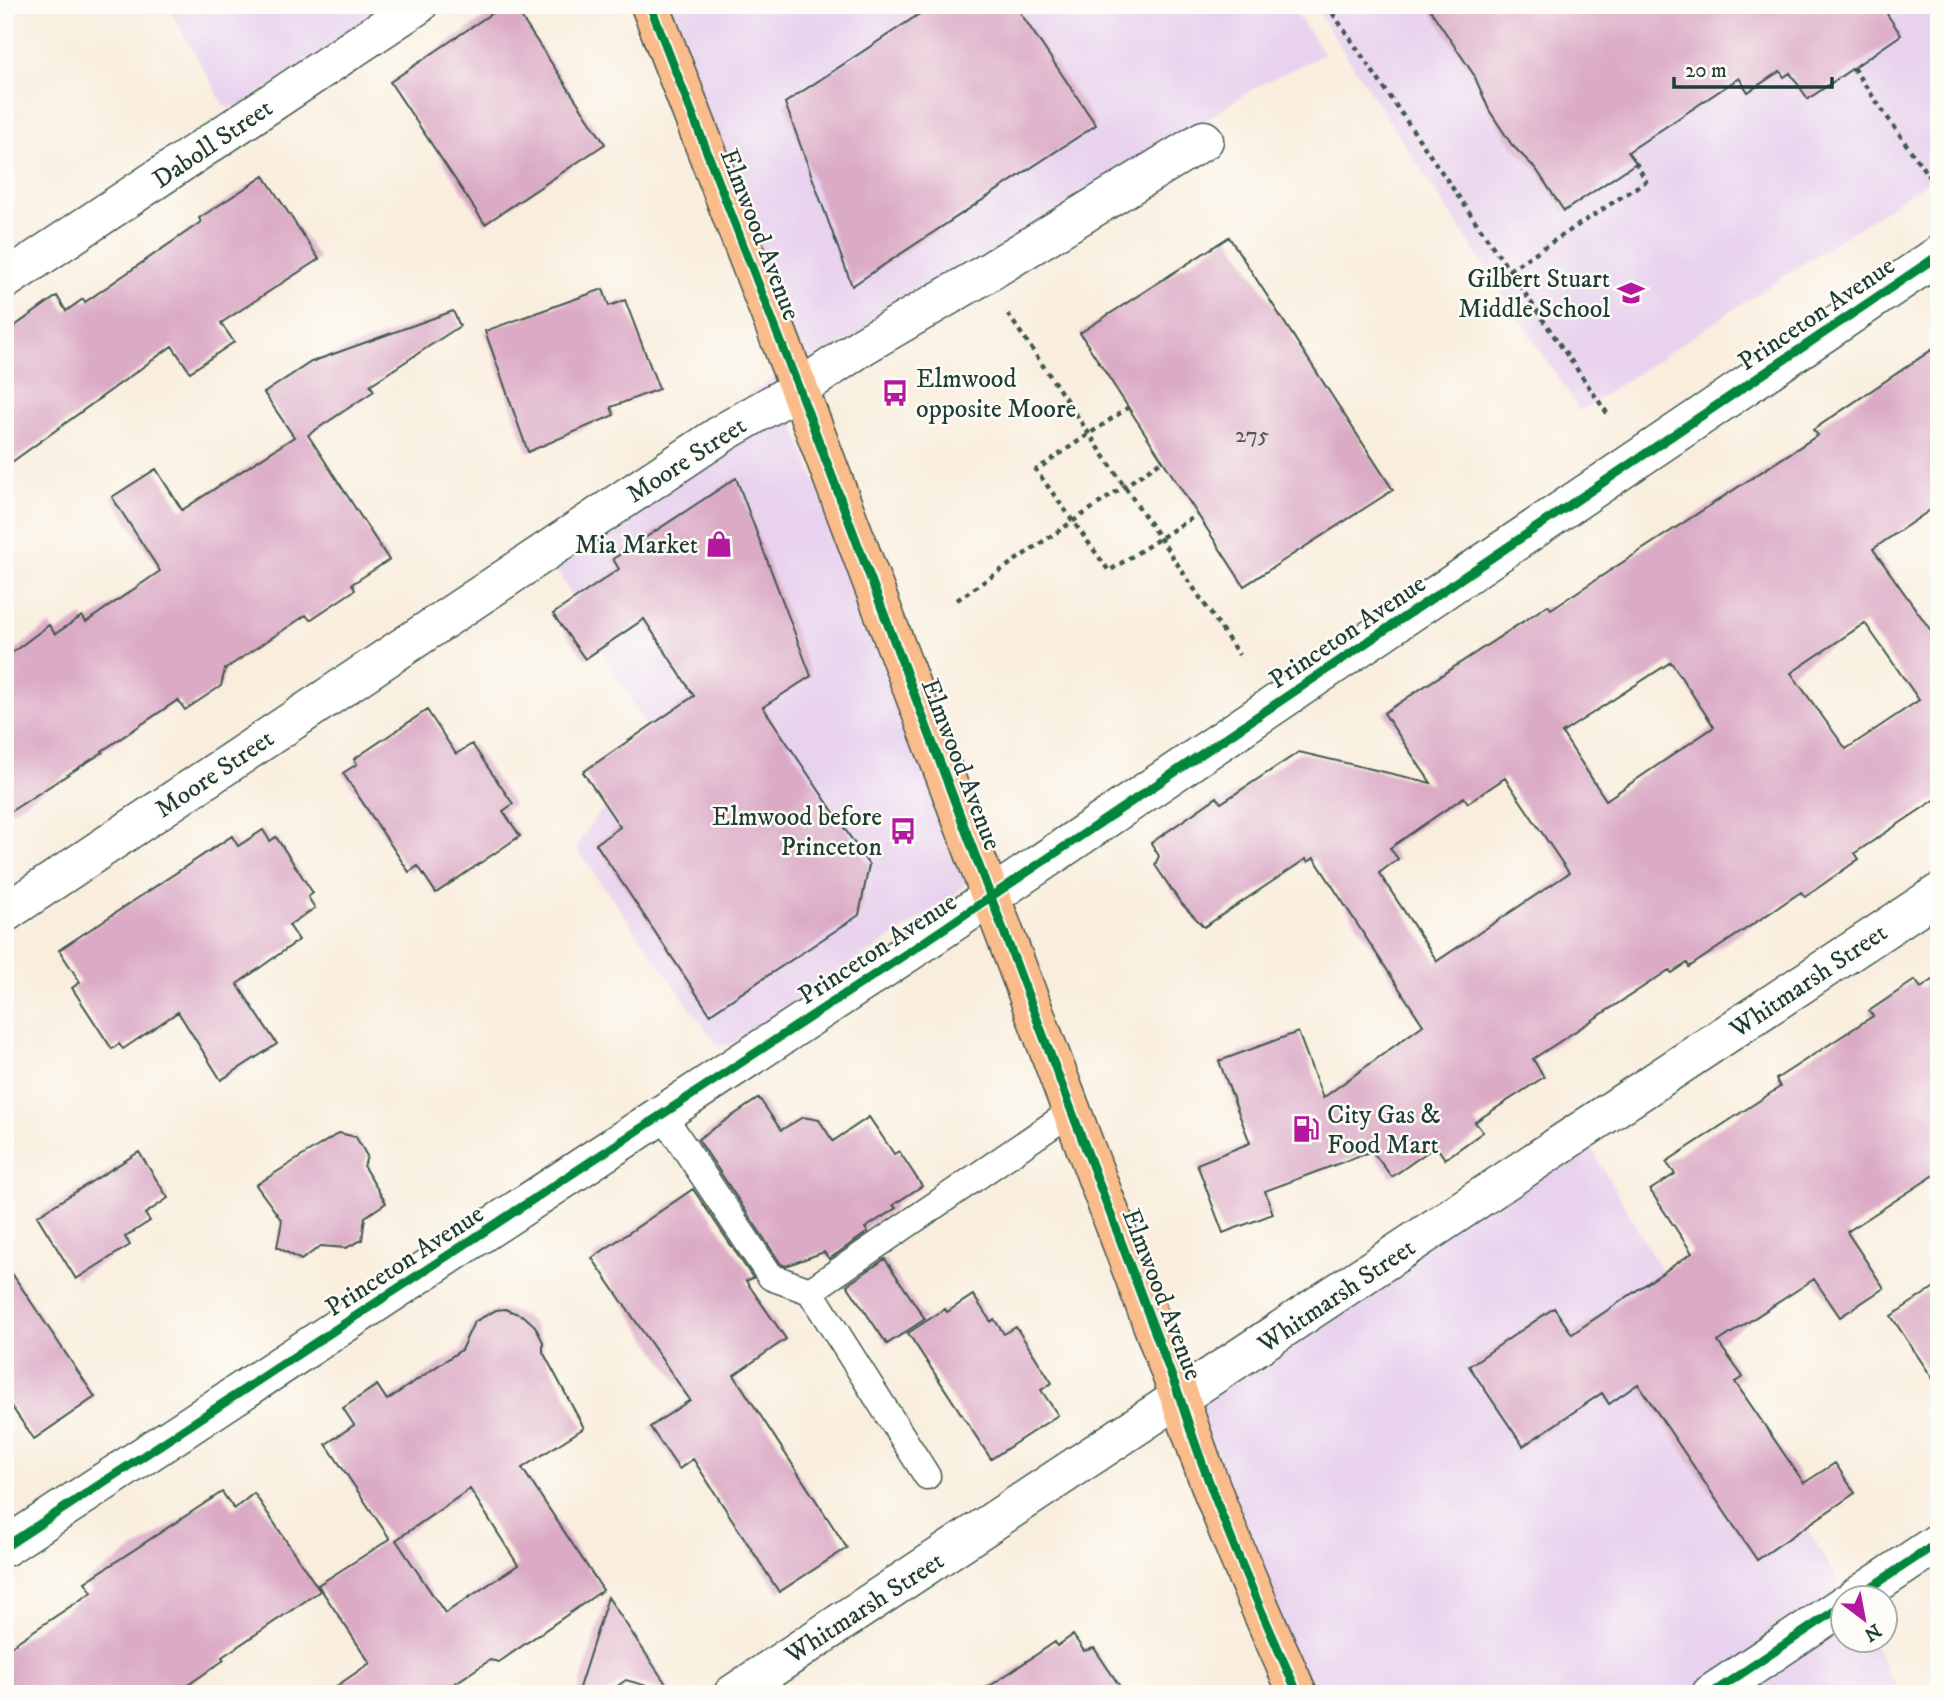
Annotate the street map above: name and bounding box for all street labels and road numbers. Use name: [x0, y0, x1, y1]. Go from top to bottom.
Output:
street label: Daboll Street: [146, 92, 279, 196]
street label: Elmwood Avenue: [712, 144, 807, 325]
street label: Princeton Avenue: [1732, 250, 1902, 379]
street label: Moore Street: [621, 409, 753, 511]
street label: Princeton Avenue: [1263, 568, 1433, 697]
street label: Elmwood Avenue: [913, 674, 1008, 855]
street label: Moore Street: [149, 723, 280, 826]
street label: Princeton Avenue: [792, 886, 963, 1013]
street label: Whitmarsh Street: [1723, 916, 1894, 1047]
street label: Princeton Avenue: [319, 1198, 490, 1325]
street label: Elmwood Avenue: [1114, 1204, 1209, 1385]
street label: Whitmarsh Street: [1251, 1231, 1422, 1362]
street label: Whitmarsh Street: [778, 1545, 950, 1672]

